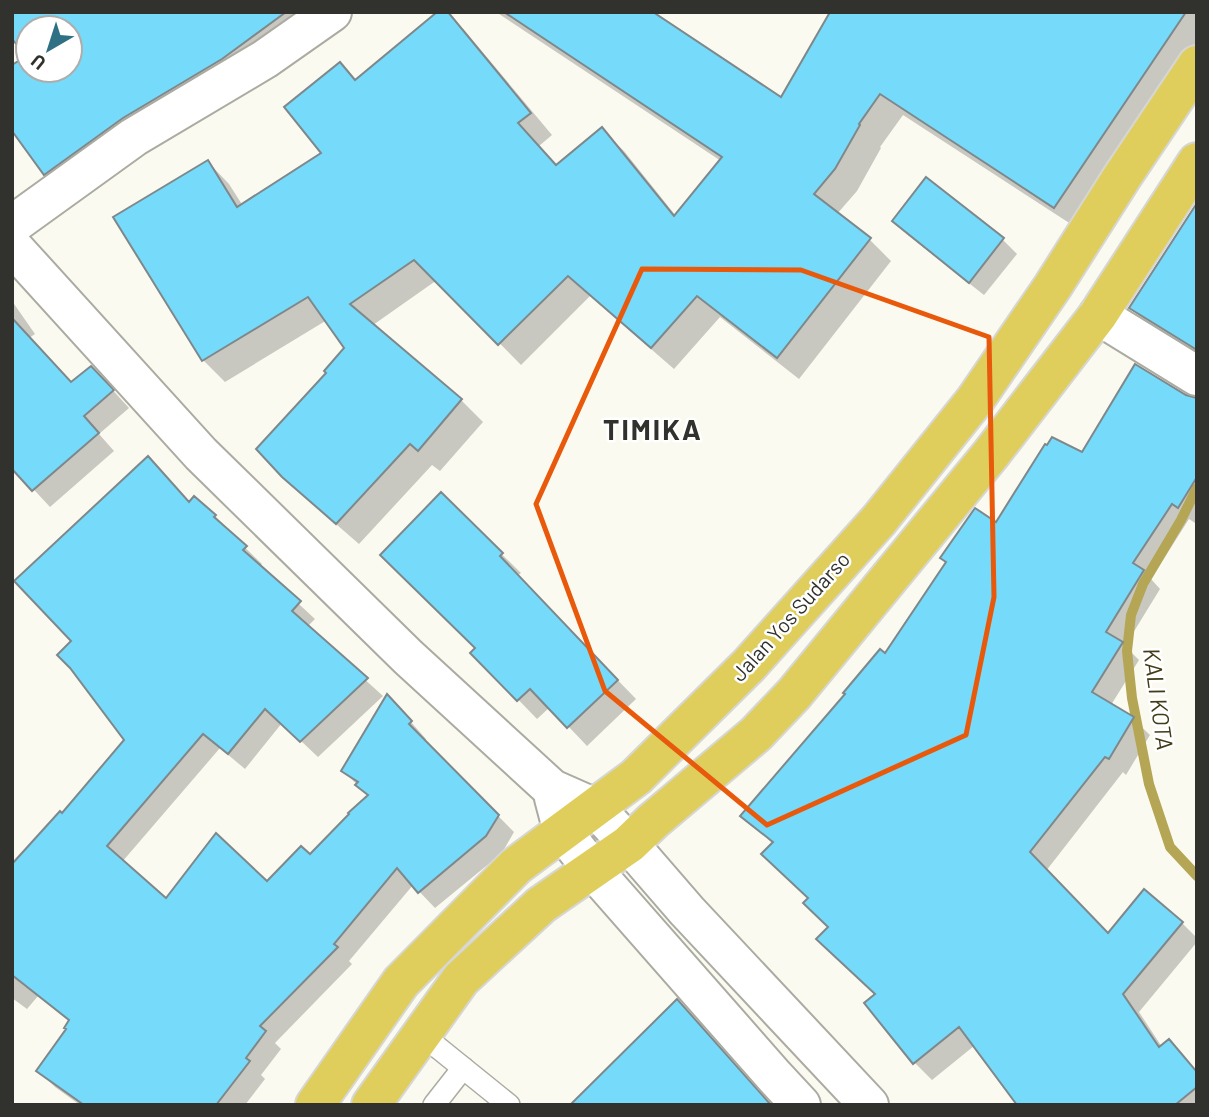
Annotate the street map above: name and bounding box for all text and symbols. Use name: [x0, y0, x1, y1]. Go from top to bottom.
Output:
north arrow: [14, 14, 84, 84]
text: U: [26, 50, 50, 75]
district label: TIMIKA: [603, 412, 703, 446]
street label: Jalan Yos Sudarso: [725, 546, 854, 686]
water label: KALI KOTA: [1138, 646, 1180, 752]

